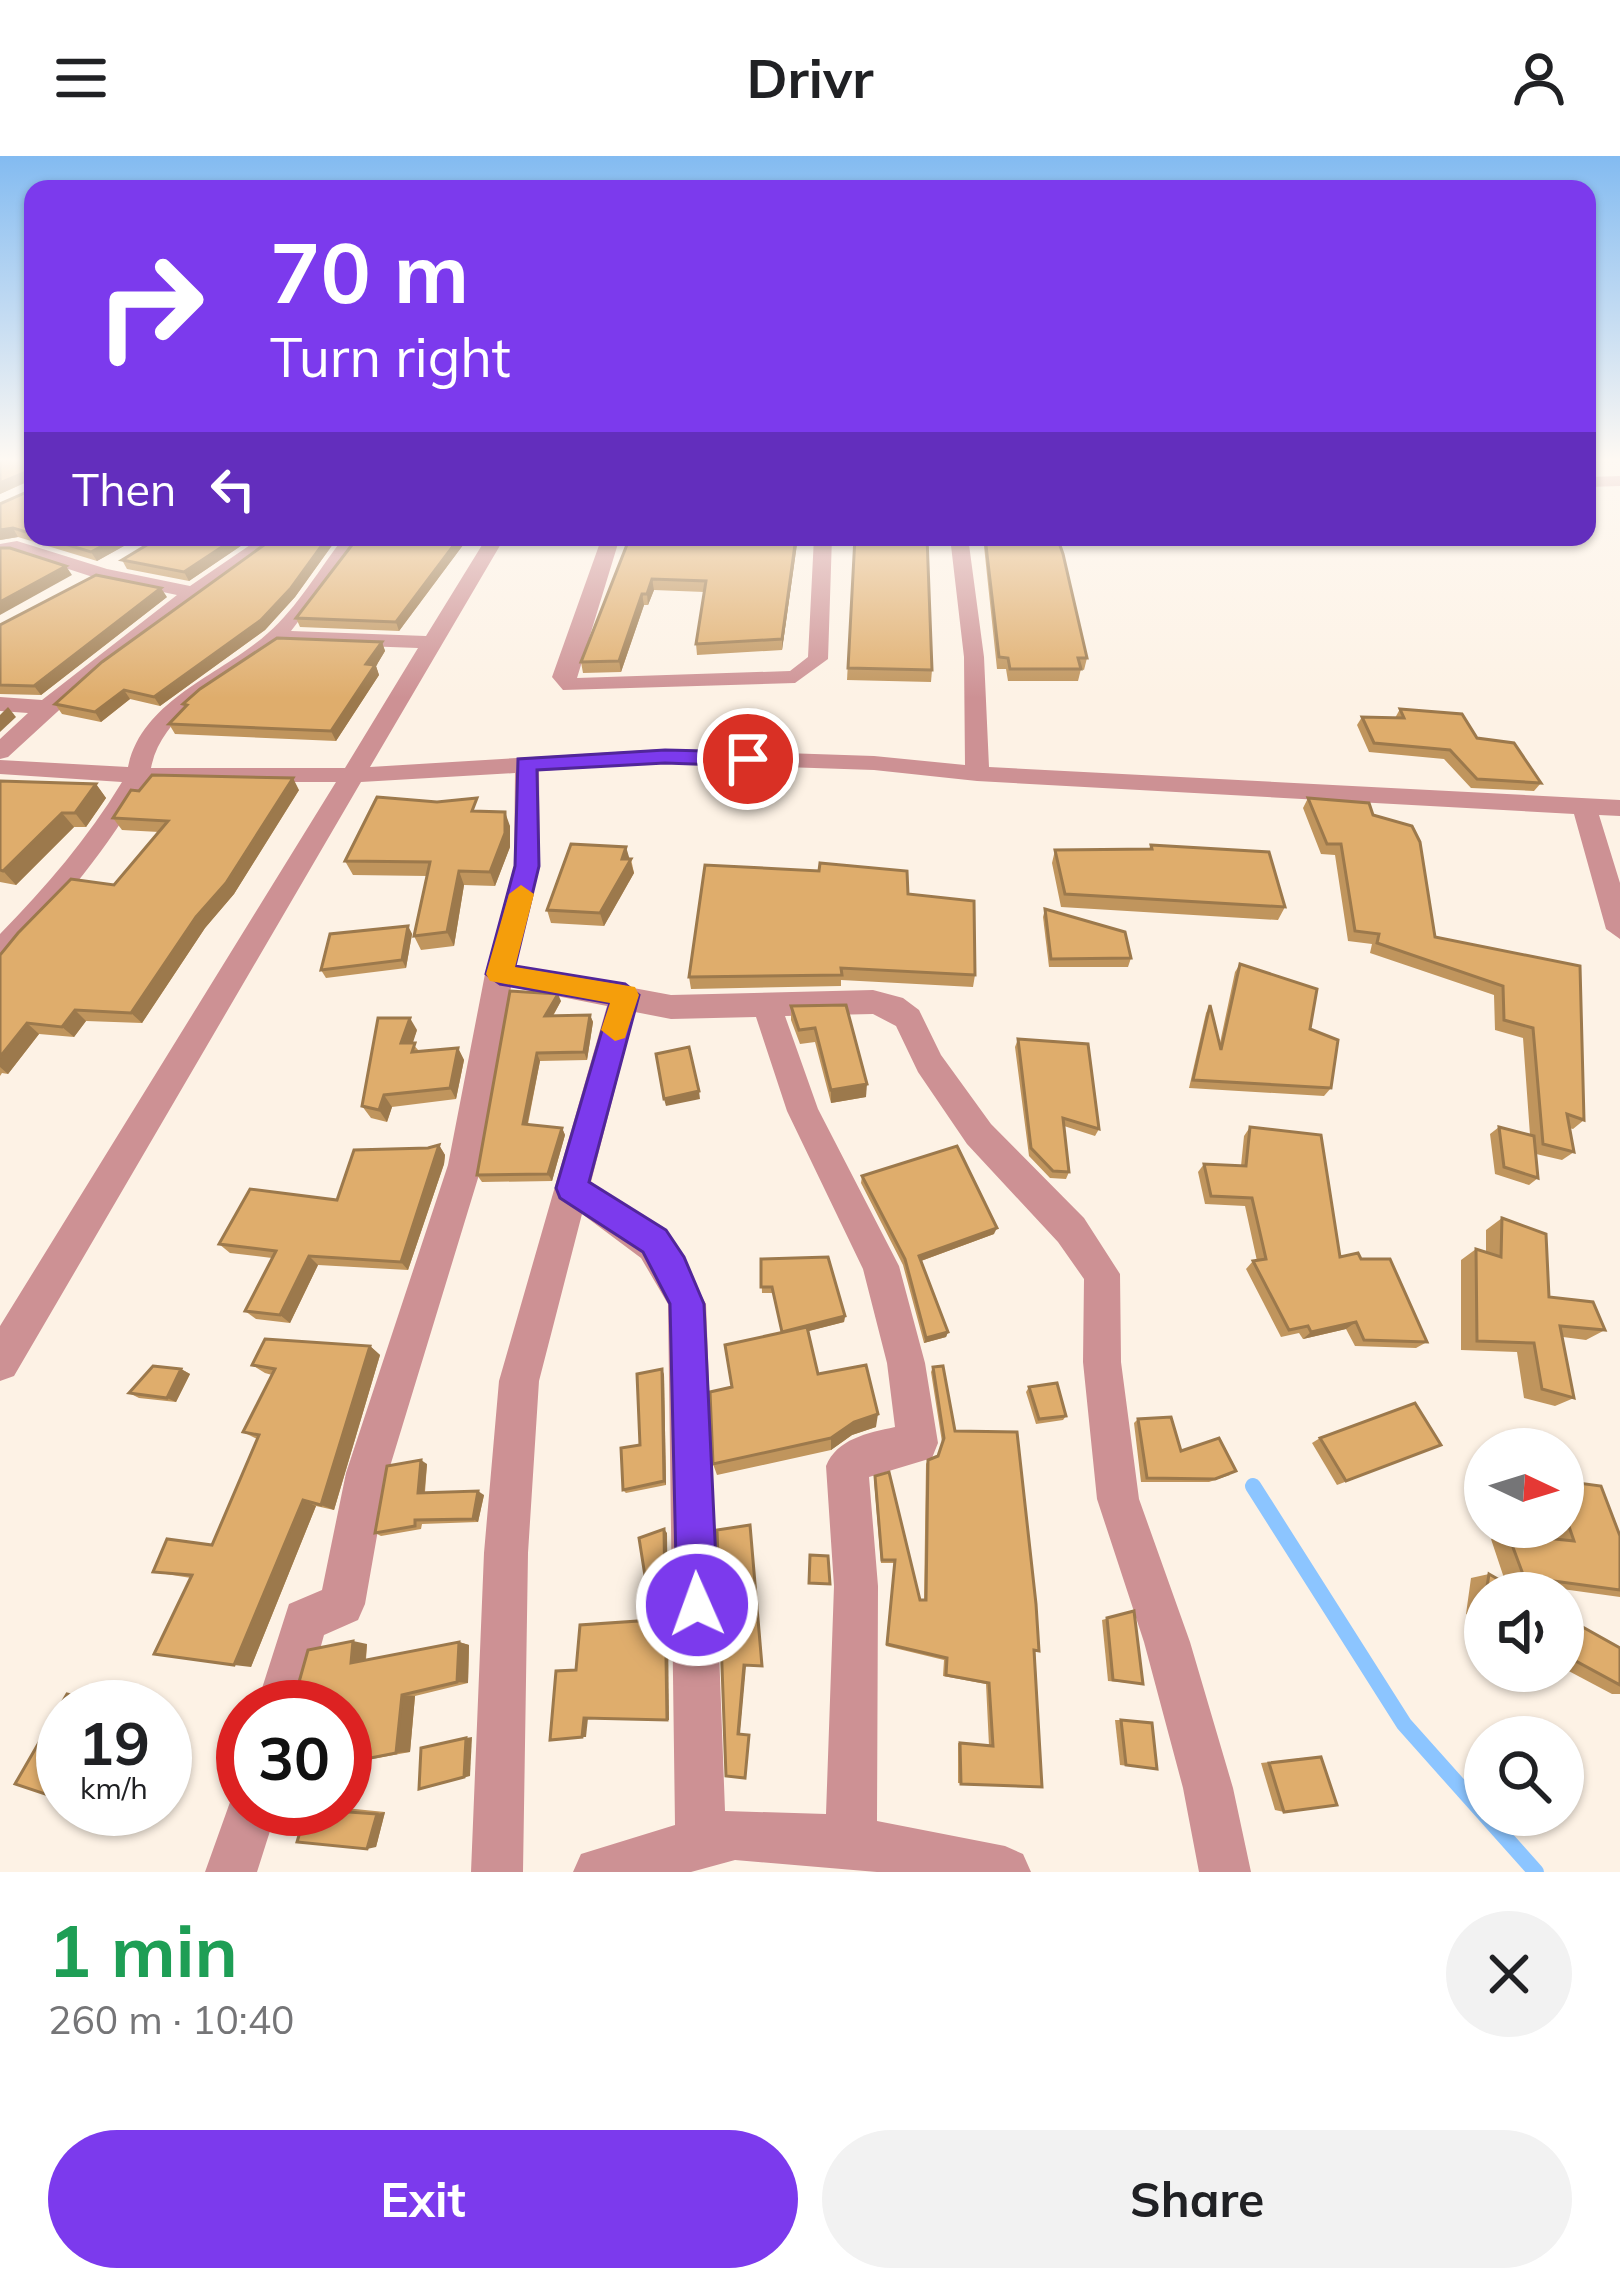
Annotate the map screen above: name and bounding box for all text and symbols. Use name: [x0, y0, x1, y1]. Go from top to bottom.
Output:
text: Drivr: [746, 44, 874, 112]
icon: menu: [48, 45, 114, 111]
icon: person: [1506, 45, 1572, 111]
text: 70 m: [270, 219, 469, 324]
icon: right: [72, 228, 228, 384]
text: Turn right: [270, 323, 511, 391]
icon: left: [200, 456, 266, 522]
text: Then: [72, 461, 176, 517]
pin: [697, 708, 799, 810]
icon: arrive: [715, 726, 781, 792]
north arrow: [1464, 1428, 1584, 1548]
map controls: [1464, 1428, 1584, 1836]
position arrow: [634, 1542, 760, 1668]
button: sound: [1464, 1572, 1584, 1692]
speed limit sign: 30: [216, 1680, 372, 1836]
text: 19: [78, 1705, 150, 1780]
button: search: [1464, 1716, 1584, 1836]
text: km/h: [80, 1769, 148, 1807]
text: 1 min: [48, 1905, 238, 1995]
button: close: [1446, 1911, 1572, 2037]
text: 260 m · 10:40: [48, 1995, 294, 2044]
button: Exit: [48, 2130, 798, 2268]
button: Share: [822, 2130, 1572, 2268]

